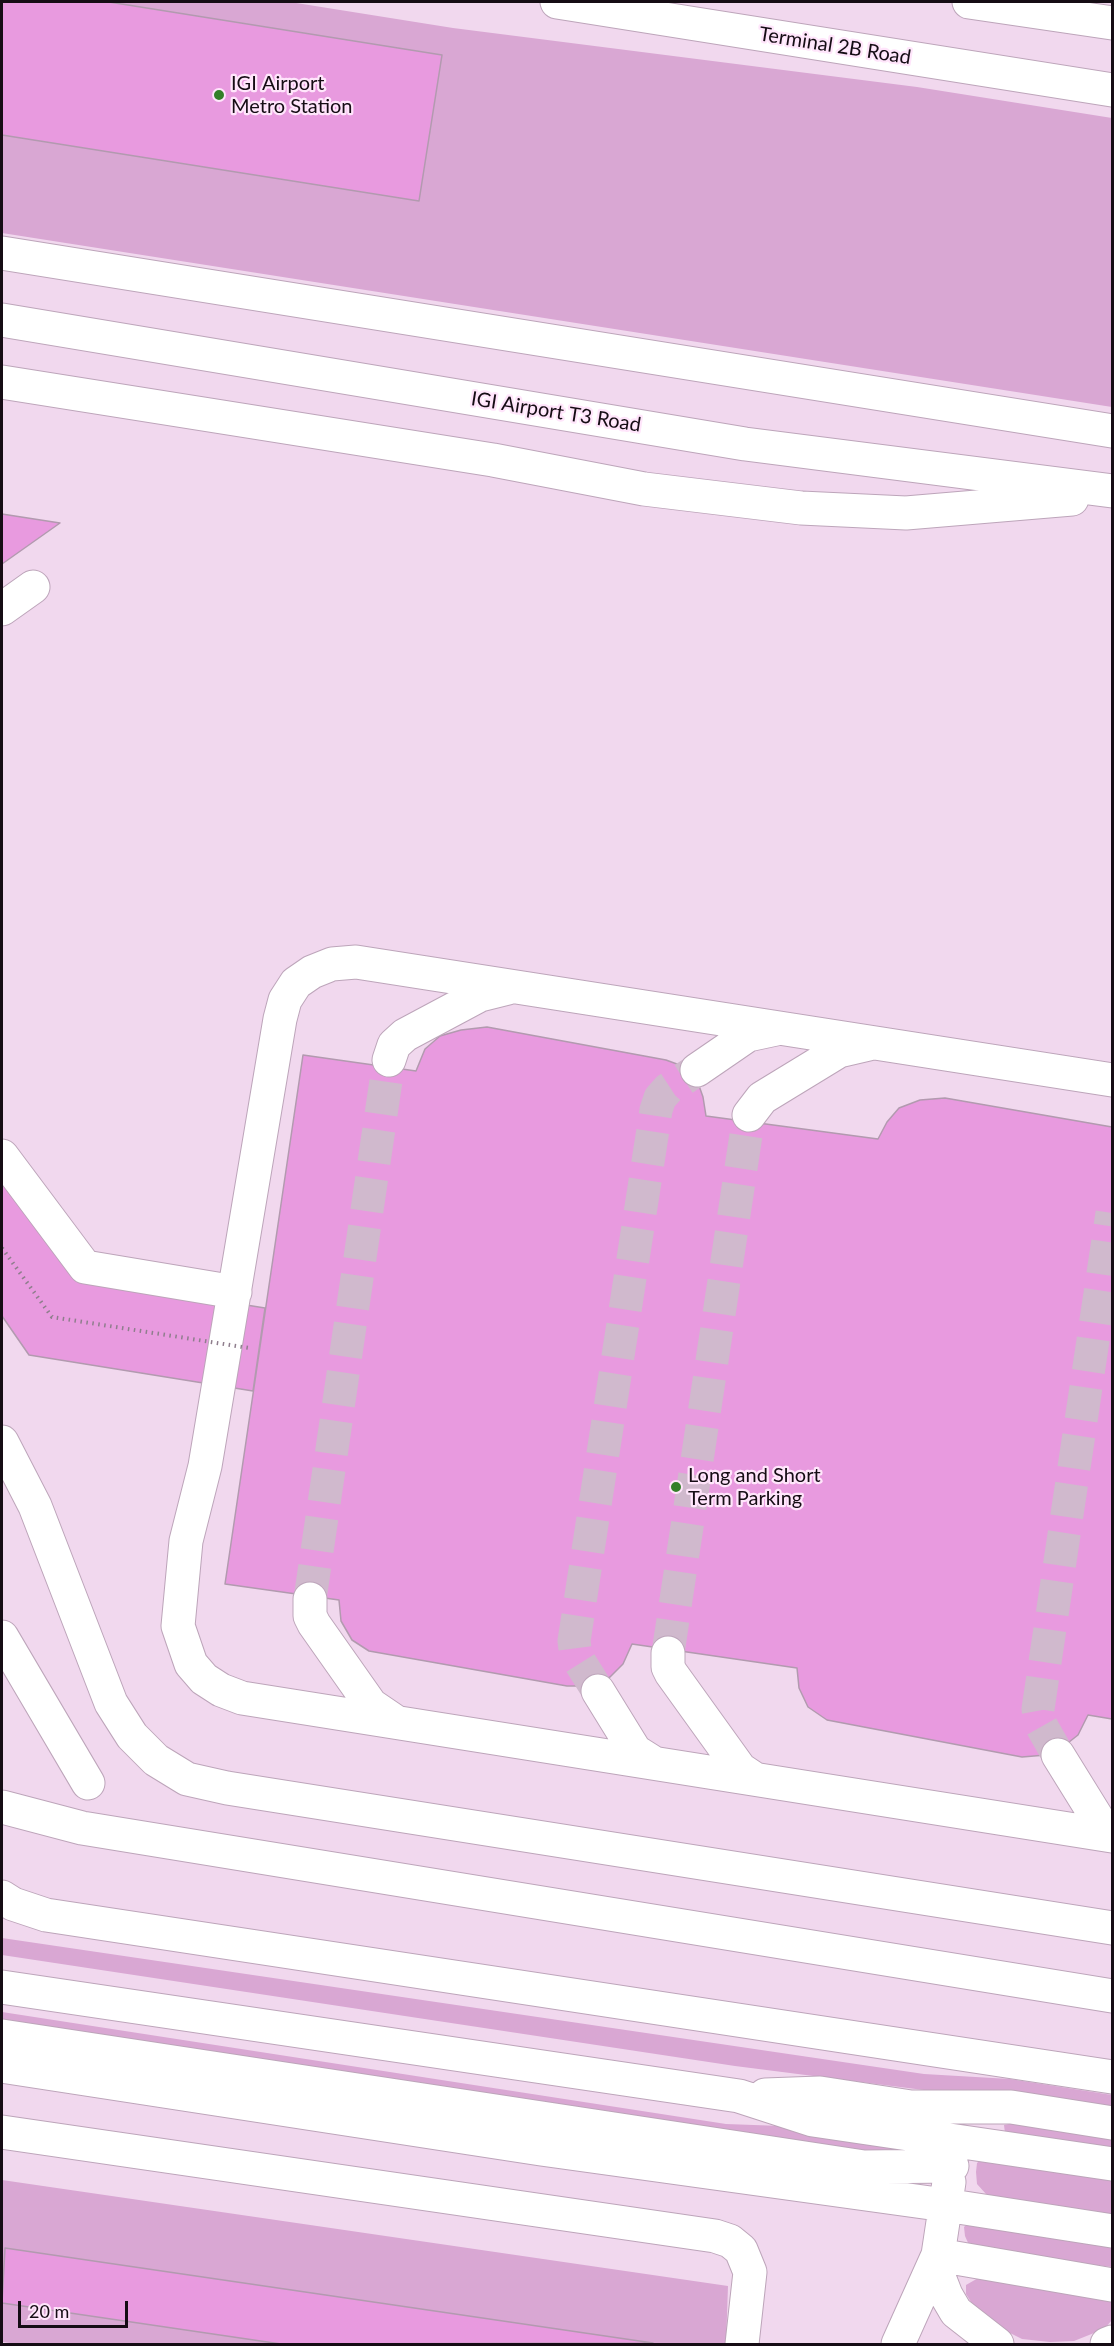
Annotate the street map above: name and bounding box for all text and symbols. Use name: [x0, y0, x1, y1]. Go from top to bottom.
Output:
street label: Terminal 2B Road: [757, 22, 913, 70]
place label: IGI Airport Metro Station: [231, 72, 352, 119]
marker: IGI Airport Metro Station: [212, 88, 226, 102]
street label: IGI Airport T3 Road: [469, 387, 643, 437]
place label: Long and Short Term Parking: [688, 1464, 821, 1511]
marker: Long and Short Term Parking: [669, 1480, 683, 1494]
scale bar: [21, 2289, 130, 2327]
text: 20 m: [29, 2300, 69, 2322]

